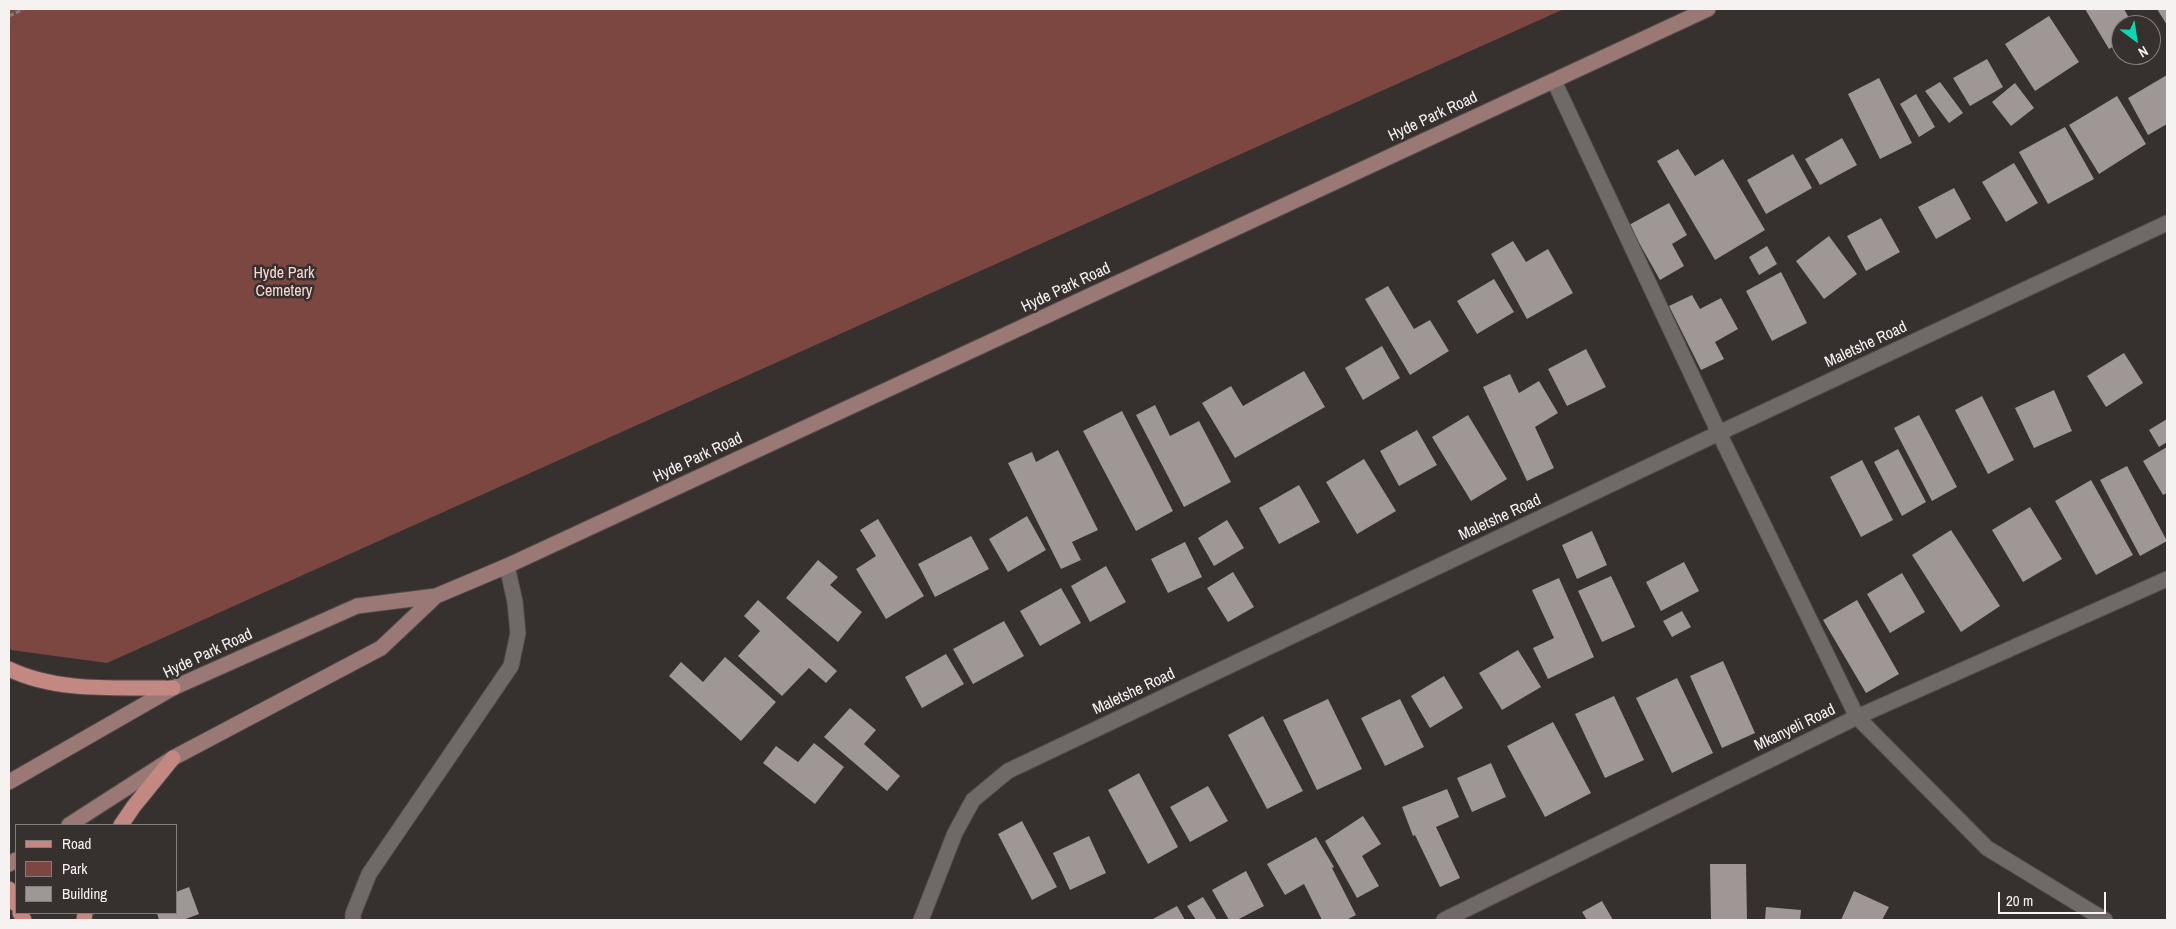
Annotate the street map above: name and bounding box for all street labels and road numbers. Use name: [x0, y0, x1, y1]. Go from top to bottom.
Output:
street label: Hyde Park Road: [1385, 88, 1481, 146]
street label: Hyde Park Road: [1018, 259, 1114, 317]
street label: Maletshe Road: [1822, 318, 1910, 372]
street label: Hyde Park Road: [650, 429, 746, 487]
street label: Maletshe Road: [1456, 491, 1544, 545]
street label: Hyde Park Road: [160, 625, 256, 683]
street label: Maletshe Road: [1090, 665, 1178, 719]
street label: Mkanyeli Road: [1751, 700, 1839, 756]

